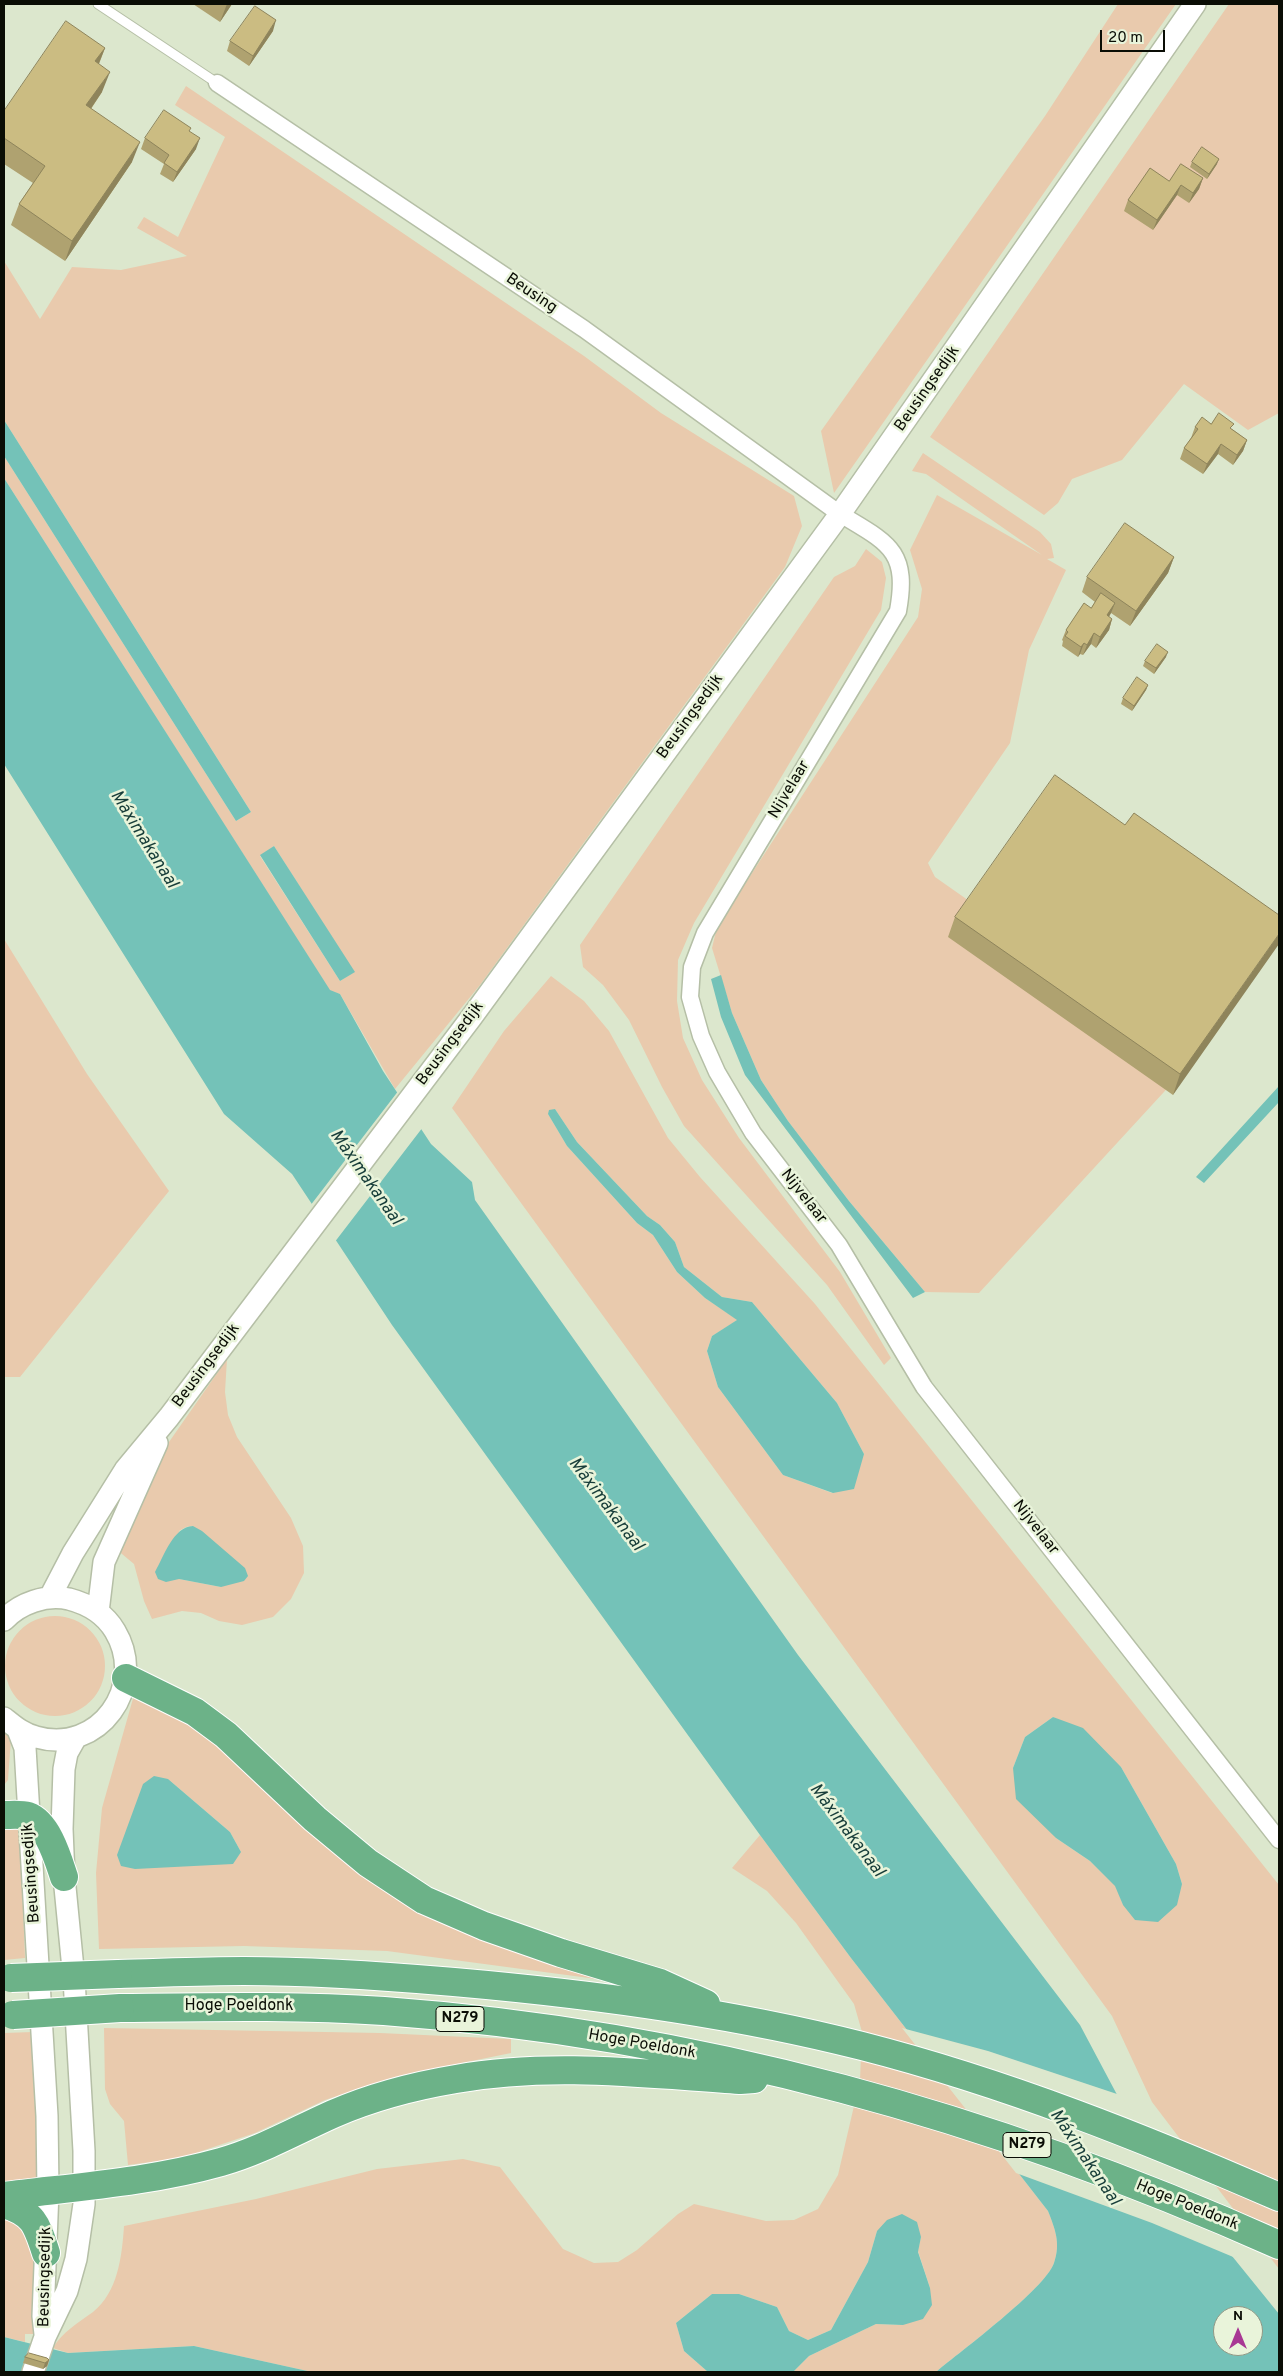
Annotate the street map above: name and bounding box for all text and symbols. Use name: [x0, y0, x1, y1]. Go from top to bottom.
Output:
scale bar: [1103, 20, 1168, 52]
text: 20 m: [1108, 29, 1143, 48]
street label: Beusing: [502, 270, 560, 318]
street label: Beusingsedijk: [891, 342, 965, 436]
street label: Beusingsedijk: [654, 671, 728, 763]
street label: Nijvelaar: [765, 758, 815, 822]
water label: Máximakanaal: [104, 787, 182, 893]
street label: Beusingsedijk: [413, 998, 489, 1090]
water label: Máximakanaal: [324, 1126, 406, 1230]
street label: Nijvelaar: [776, 1166, 830, 1228]
street label: Beusingsedijk: [169, 1320, 245, 1412]
water label: Máximakanaal: [563, 1454, 647, 1556]
street label: Nijvelaar: [1008, 1497, 1062, 1559]
water label: Máximakanaal: [804, 1780, 888, 1882]
street label: Beusingsedijk: [19, 1822, 45, 1924]
street label: Hoge Poeldonk: [184, 1997, 294, 2017]
road number: N279: [436, 2006, 484, 2032]
street label: Hoge Poeldonk: [587, 2026, 697, 2064]
water label: Máximakanaal: [1044, 2106, 1124, 2210]
road number: N279: [1003, 2132, 1051, 2158]
street label: Hoge Poeldonk: [1133, 2177, 1241, 2235]
street label: Beusingsedijk: [36, 2227, 56, 2327]
north arrow: [1213, 2306, 1263, 2356]
text: N: [1233, 2308, 1243, 2325]

